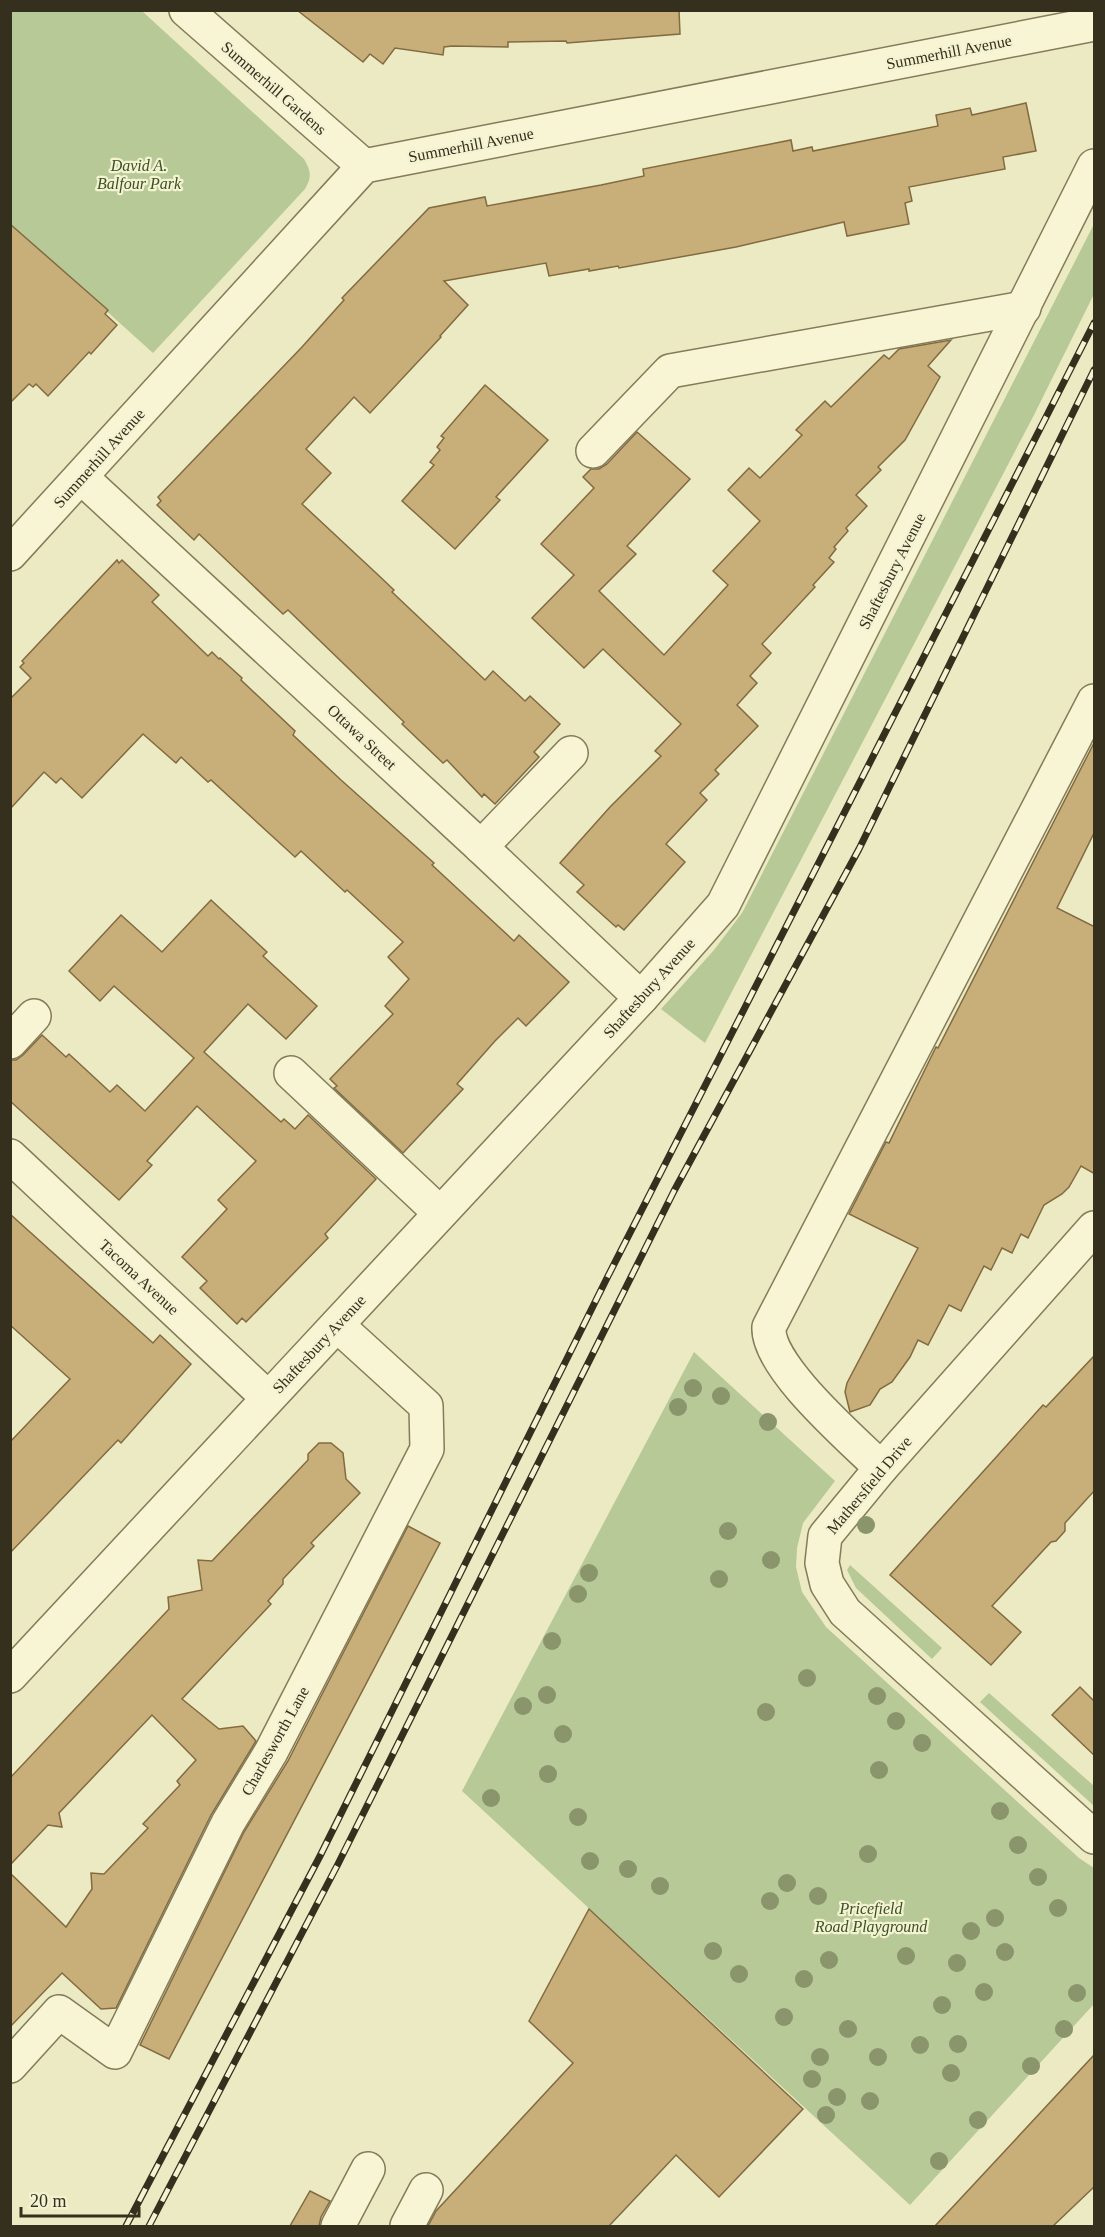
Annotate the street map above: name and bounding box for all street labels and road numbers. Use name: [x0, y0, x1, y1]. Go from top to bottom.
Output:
street label: Summerhill Avenue: [885, 32, 1013, 72]
street label: Summerhill Gardens: [218, 38, 330, 138]
street label: Summerhill Avenue: [407, 125, 535, 165]
street label: Summerhill Avenue: [50, 405, 148, 511]
street label: Shaftesbury Avenue: [855, 510, 930, 632]
street label: Ottawa Street: [324, 701, 400, 773]
street label: Shaftesbury Avenue: [600, 935, 699, 1042]
street label: Tacoma Avenue: [96, 1236, 182, 1318]
street label: Shaftesbury Avenue: [269, 1291, 370, 1397]
street label: Mathersfield Drive: [823, 1433, 915, 1537]
street label: Charlesworth Lane: [238, 1683, 312, 1799]

